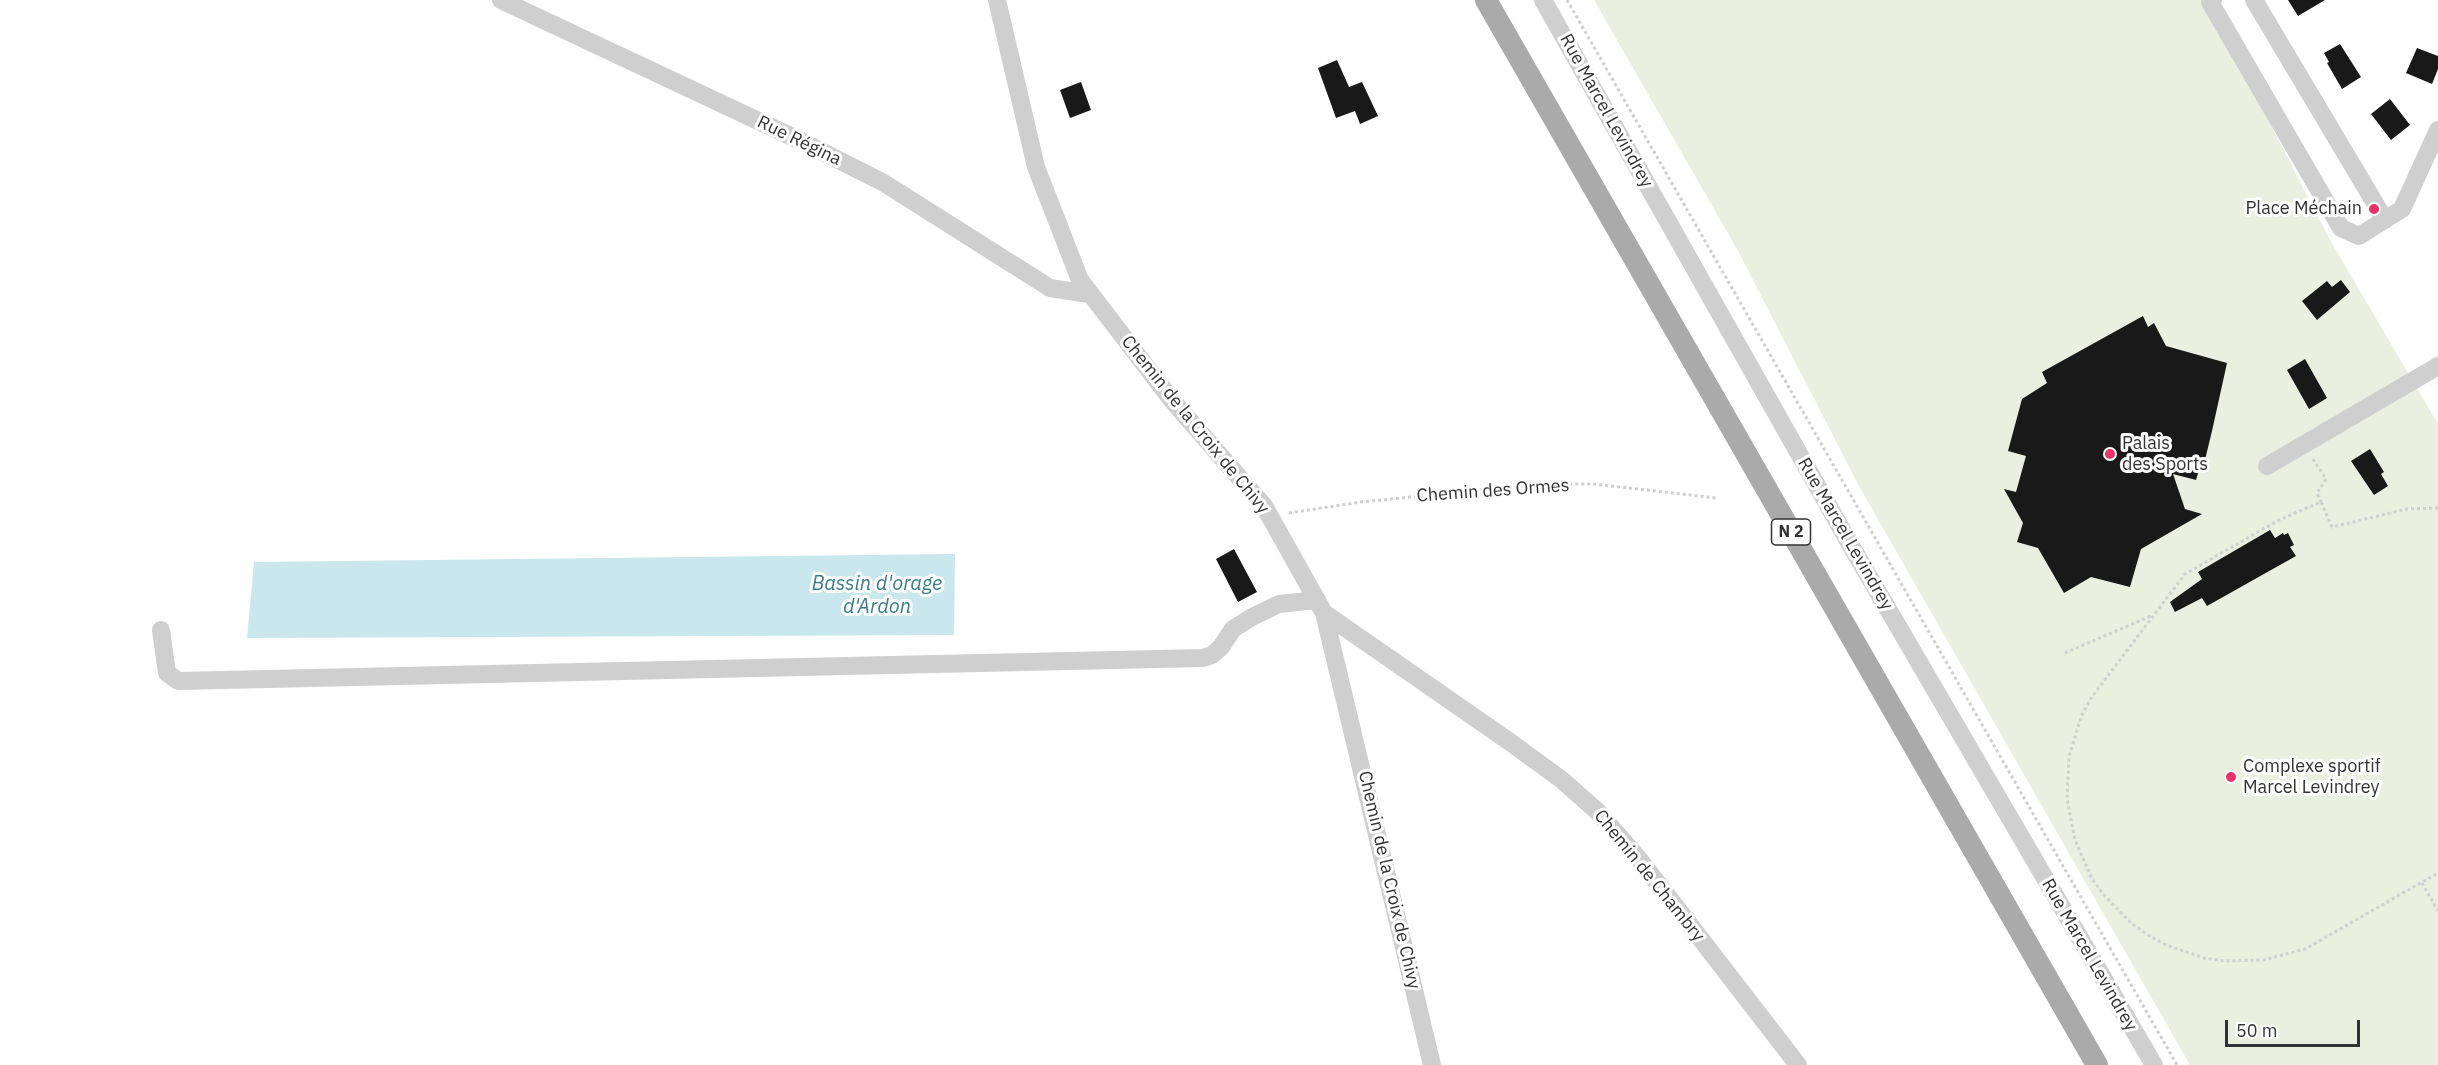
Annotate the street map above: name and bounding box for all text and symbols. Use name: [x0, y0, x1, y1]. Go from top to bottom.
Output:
street label: Rue Marcel Levindrey: [1555, 30, 1657, 192]
street label: Rue Régina: [753, 111, 845, 171]
place label: Place Méchain: [2245, 198, 2362, 220]
marker: Place Méchain: [2367, 202, 2381, 216]
street label: Chemin de la Croix de Chivy: [1116, 331, 1274, 519]
place label: Palais des Sports: [2122, 433, 2208, 476]
marker: Palais des Sports: [2103, 447, 2117, 461]
street label: Rue Marcel Levindrey: [1793, 454, 1897, 614]
street label: Chemin des Ormes: [1416, 475, 1570, 507]
road number: N 2: [1772, 519, 1810, 545]
water label: Bassin d'orage d'Ardon: [812, 572, 942, 619]
place label: Complexe sportif Marcel Levindrey: [2243, 756, 2381, 798]
street label: Chemin de la Croix de Chivy: [1353, 769, 1425, 991]
marker: Complexe sportif Marcel Levindrey: [2224, 770, 2238, 784]
street label: Chemin de Chambry: [1589, 806, 1709, 946]
street label: Rue Marcel Levindrey: [2037, 875, 2141, 1035]
scale bar: [2228, 1008, 2363, 1046]
text: 50 m: [2236, 1019, 2278, 1042]

